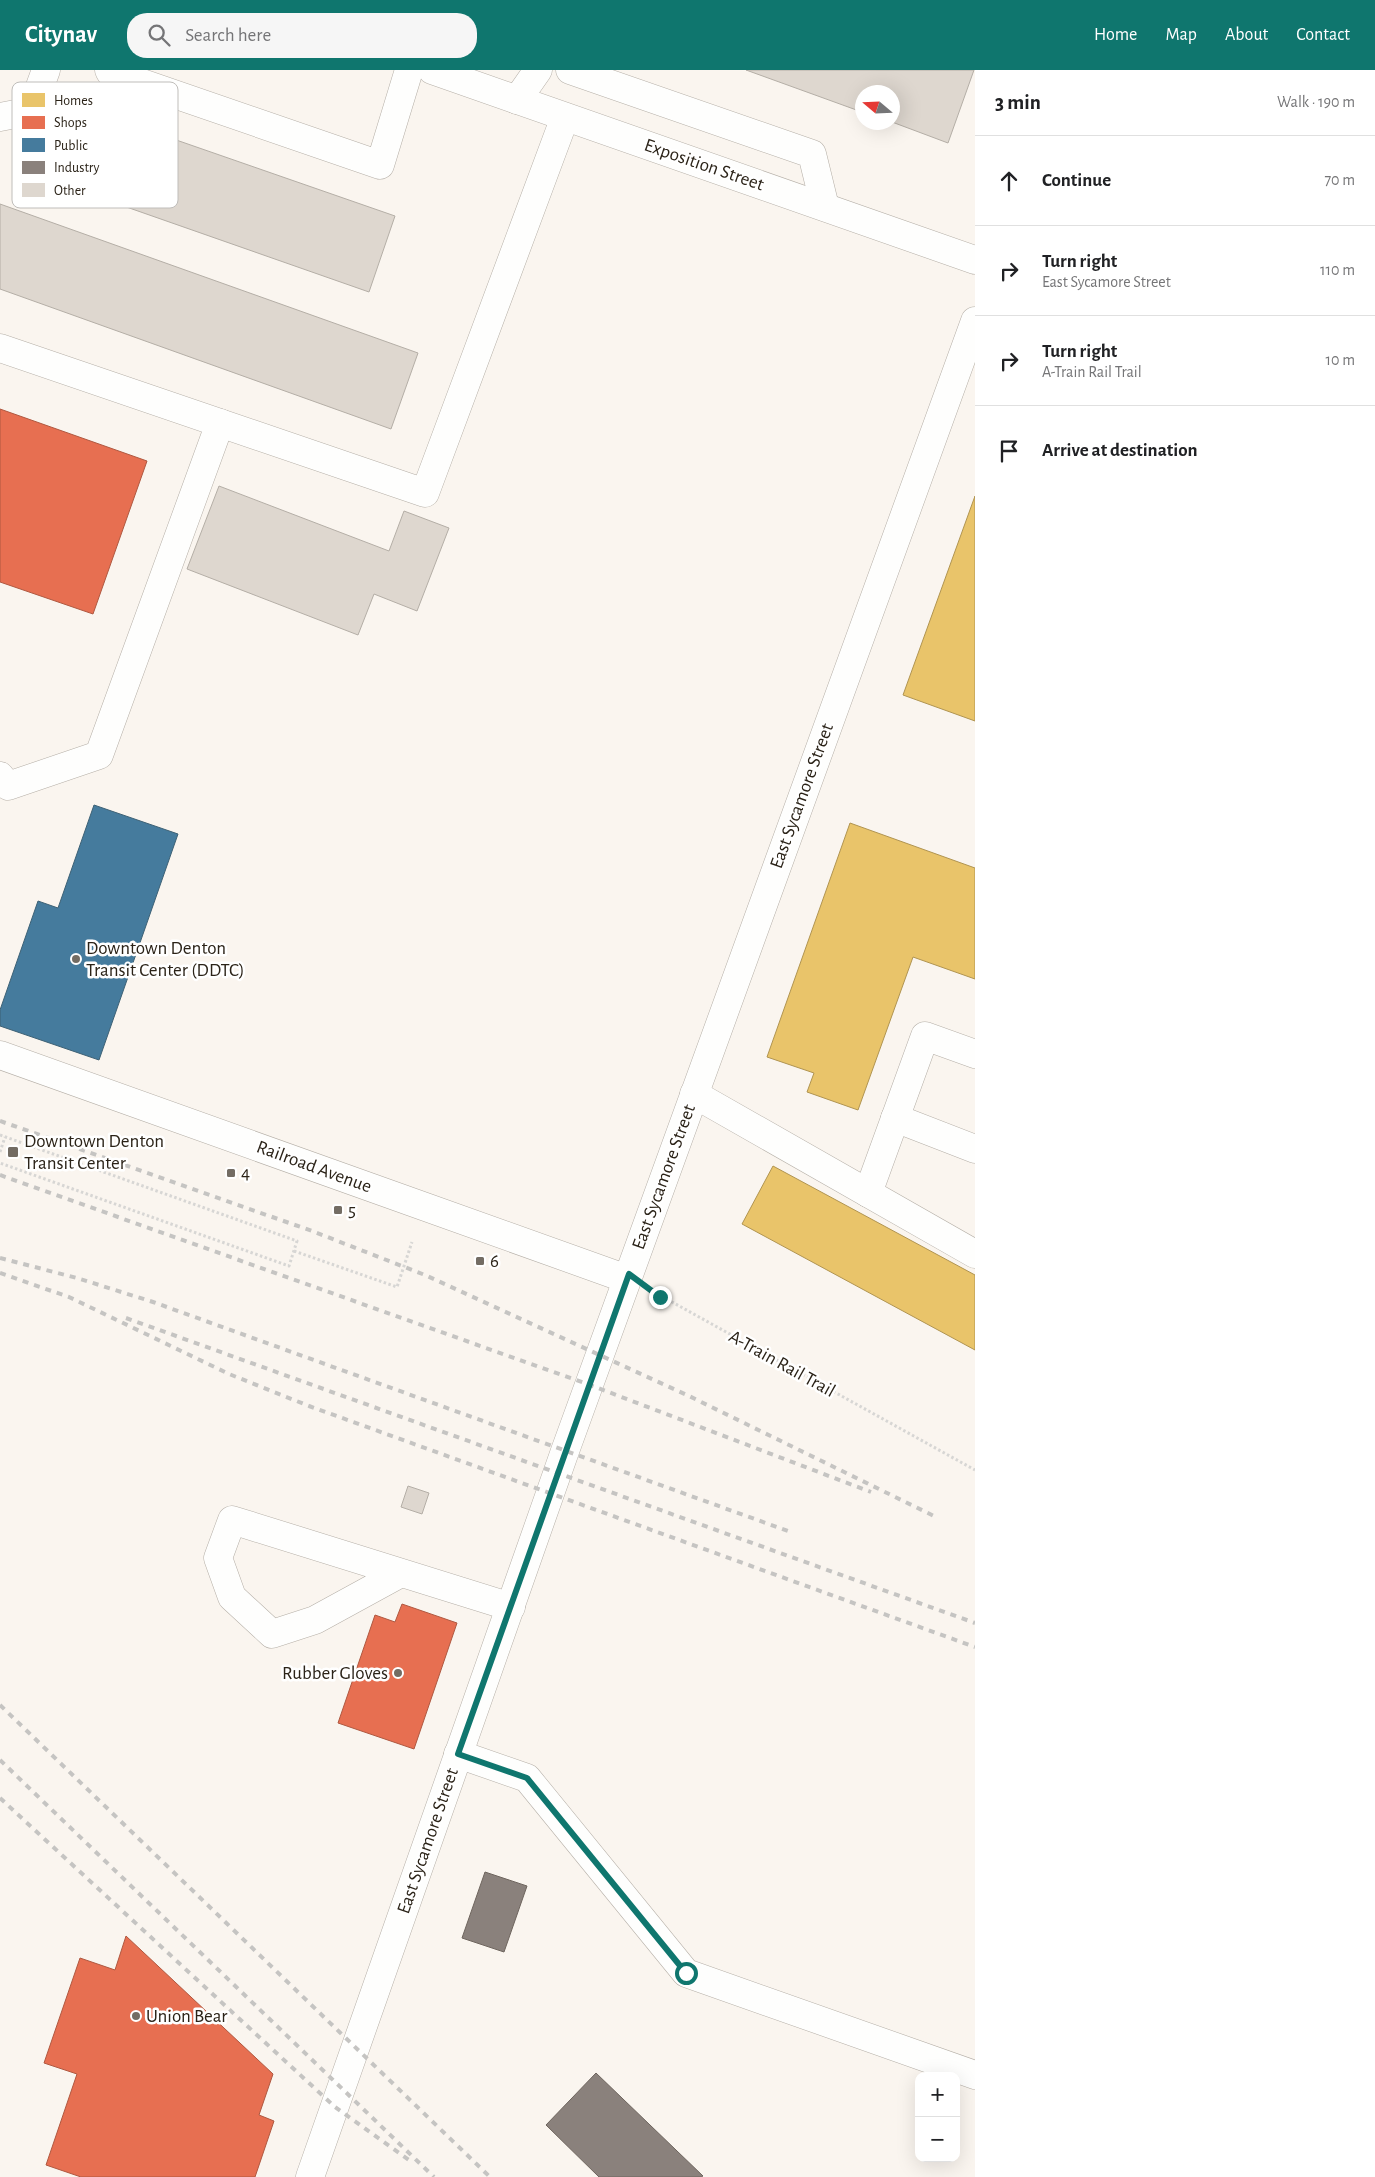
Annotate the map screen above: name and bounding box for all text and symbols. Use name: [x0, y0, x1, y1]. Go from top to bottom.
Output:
search box: [127, 13, 477, 58]
icon: search: [145, 21, 173, 49]
text: Citynav: [25, 23, 97, 47]
text: Search here: [185, 26, 271, 45]
text: Home: [1094, 26, 1137, 44]
text: Map: [1165, 26, 1197, 44]
text: About: [1225, 26, 1268, 44]
text: Contact: [1296, 26, 1350, 44]
legend: [12, 82, 178, 208]
north arrow: [855, 85, 900, 130]
text: 3 min: [995, 92, 1041, 113]
text: Homes: [54, 94, 93, 108]
text: Walk · 190 m: [1277, 94, 1355, 110]
text: Shops: [54, 116, 87, 130]
street label: Exposition Street: [642, 136, 766, 194]
text: Public: [54, 139, 88, 153]
text: Industry: [54, 161, 100, 175]
icon: ahead: [995, 167, 1023, 195]
text: Continue: [1042, 171, 1111, 190]
text: 70 m: [1324, 172, 1355, 188]
text: Other: [54, 184, 86, 198]
text: Turn right: [1042, 252, 1117, 271]
icon: right: [995, 257, 1023, 285]
text: 110 m: [1320, 262, 1355, 278]
text: East Sycamore Street: [1042, 274, 1171, 290]
text: Turn right: [1042, 342, 1117, 361]
icon: right: [995, 347, 1023, 375]
text: 10 m: [1326, 352, 1355, 368]
text: A-Train Rail Trail: [1042, 364, 1142, 380]
icon: arrive: [995, 437, 1023, 465]
text: Arrive at destination: [1042, 441, 1198, 460]
street label: East Sycamore Street: [767, 721, 837, 871]
place label: Downtown Denton Transit Center (DDTC): [86, 939, 245, 980]
marker: Downtown Denton Transit Center (DDTC): [70, 953, 82, 965]
street label: East Sycamore Street: [629, 1102, 699, 1252]
place label: Downtown Denton Transit Center: [24, 1132, 164, 1173]
street label: Railroad Avenue: [254, 1137, 374, 1197]
marker: Downtown Denton Transit Center: [6, 1145, 20, 1159]
place label: 4: [241, 1164, 250, 1183]
marker: 4: [225, 1167, 237, 1179]
place label: 5: [348, 1201, 356, 1220]
marker: 5: [332, 1204, 344, 1216]
place label: 6: [490, 1252, 499, 1271]
marker: 6: [474, 1255, 486, 1267]
route end: [649, 1286, 672, 1309]
street label: A-Train Rail Trail: [726, 1327, 838, 1401]
place label: Rubber Gloves: [282, 1664, 388, 1683]
marker: Rubber Gloves: [392, 1667, 404, 1679]
street label: East Sycamore Street: [394, 1766, 462, 1916]
route start: [675, 1962, 698, 1985]
place label: Union Bear: [146, 2007, 228, 2026]
marker: Union Bear: [130, 2010, 142, 2022]
map controls: [915, 2072, 960, 2162]
button: +: [915, 2072, 960, 2117]
button: −: [915, 2117, 960, 2162]

